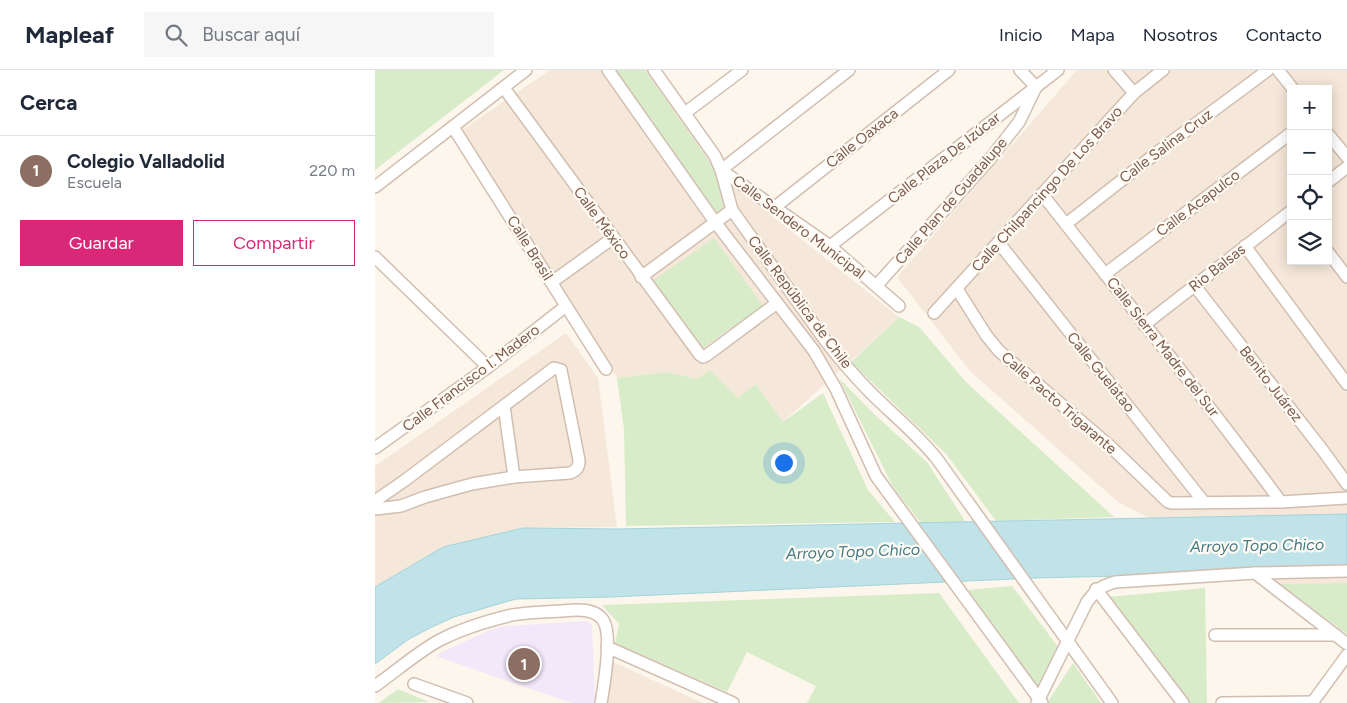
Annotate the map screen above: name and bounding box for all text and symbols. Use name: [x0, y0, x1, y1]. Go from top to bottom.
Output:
search box: [144, 12, 494, 57]
text: Mapleaf: [25, 20, 114, 49]
icon: search: [162, 21, 190, 49]
text: Buscar aquí: [202, 23, 300, 46]
text: Inicio: [999, 24, 1043, 46]
text: Mapa: [1071, 24, 1115, 46]
text: Nosotros: [1143, 24, 1218, 46]
text: Contacto: [1246, 24, 1322, 46]
map controls: [1287, 85, 1332, 265]
button: +: [1287, 85, 1332, 130]
text: Cerca: [20, 90, 77, 115]
street label: Calle Chilpancingo De Los Bravo: [968, 102, 1126, 275]
street label: Calle Oaxaca: [822, 104, 902, 172]
street label: Calle Salina Cruz: [1116, 105, 1216, 187]
street label: Calle Plaza De Izúcar: [884, 108, 1004, 208]
button: −: [1287, 130, 1332, 175]
street label: Calle Plan de Guadalupe: [891, 134, 1011, 268]
text: Colegio Valladolid: [67, 150, 225, 173]
text: 1: [33, 161, 39, 180]
text: 220 m: [309, 161, 355, 180]
street label: Calle Acapulco: [1153, 166, 1244, 240]
street label: Calle Sendero Municipal: [729, 171, 869, 283]
text: Escuela: [67, 173, 122, 192]
button: locate: [1287, 175, 1332, 220]
street label: Calle México: [570, 183, 634, 263]
street label: Calle Brasil: [503, 212, 557, 284]
button: Guardar: [20, 220, 183, 266]
button: Compartir: [193, 220, 355, 266]
button: layers: [1287, 220, 1332, 265]
street label: Calle República de Chile: [744, 232, 856, 372]
street label: Rio Balsas: [1185, 240, 1249, 296]
street label: Calle Sierra Madre del Sur: [1103, 274, 1223, 420]
street label: Calle Francisco I. Madero: [399, 320, 543, 435]
street label: Calle Guelatao: [1063, 328, 1139, 416]
street label: Benito Juárez: [1236, 342, 1306, 426]
street label: Calle Pacto Trigarante: [998, 348, 1120, 458]
your location: [771, 450, 797, 476]
water label: Arroyo Topo Chico: [1189, 535, 1324, 556]
water label: Arroyo Topo Chico: [785, 540, 921, 563]
pin: 1: [508, 645, 540, 683]

